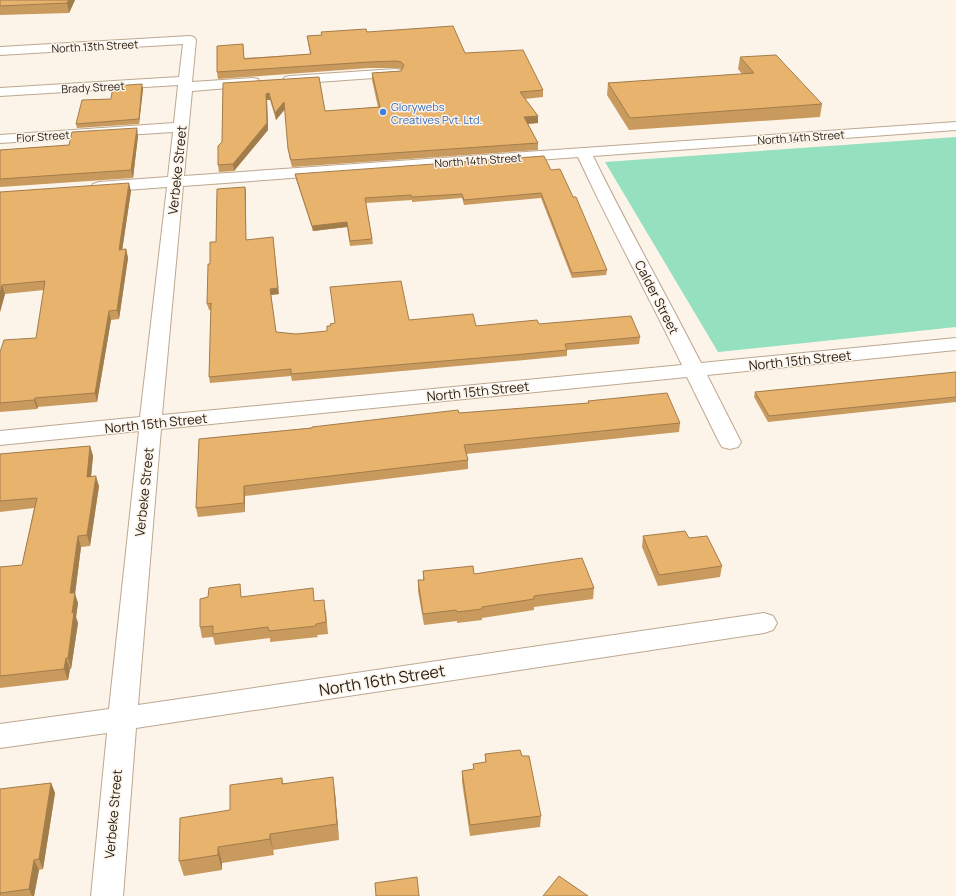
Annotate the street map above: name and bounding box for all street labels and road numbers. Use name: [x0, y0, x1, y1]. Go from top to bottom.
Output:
street label: North 13th Street: [51, 36, 139, 56]
street label: Brady Street: [61, 78, 125, 96]
street label: Verbeke Street: [163, 125, 191, 215]
street label: North 14th Street: [757, 126, 845, 148]
street label: Flor Street: [16, 127, 70, 145]
street label: North 14th Street: [434, 149, 522, 171]
street label: Calder Street: [631, 257, 683, 337]
street label: North 15th Street: [748, 346, 852, 374]
street label: North 15th Street: [426, 377, 530, 405]
street label: North 15th Street: [104, 409, 208, 437]
street label: Verbeke Street: [130, 447, 158, 537]
street label: North 16th Street: [317, 659, 447, 701]
street label: Verbeke Street: [100, 769, 126, 859]

